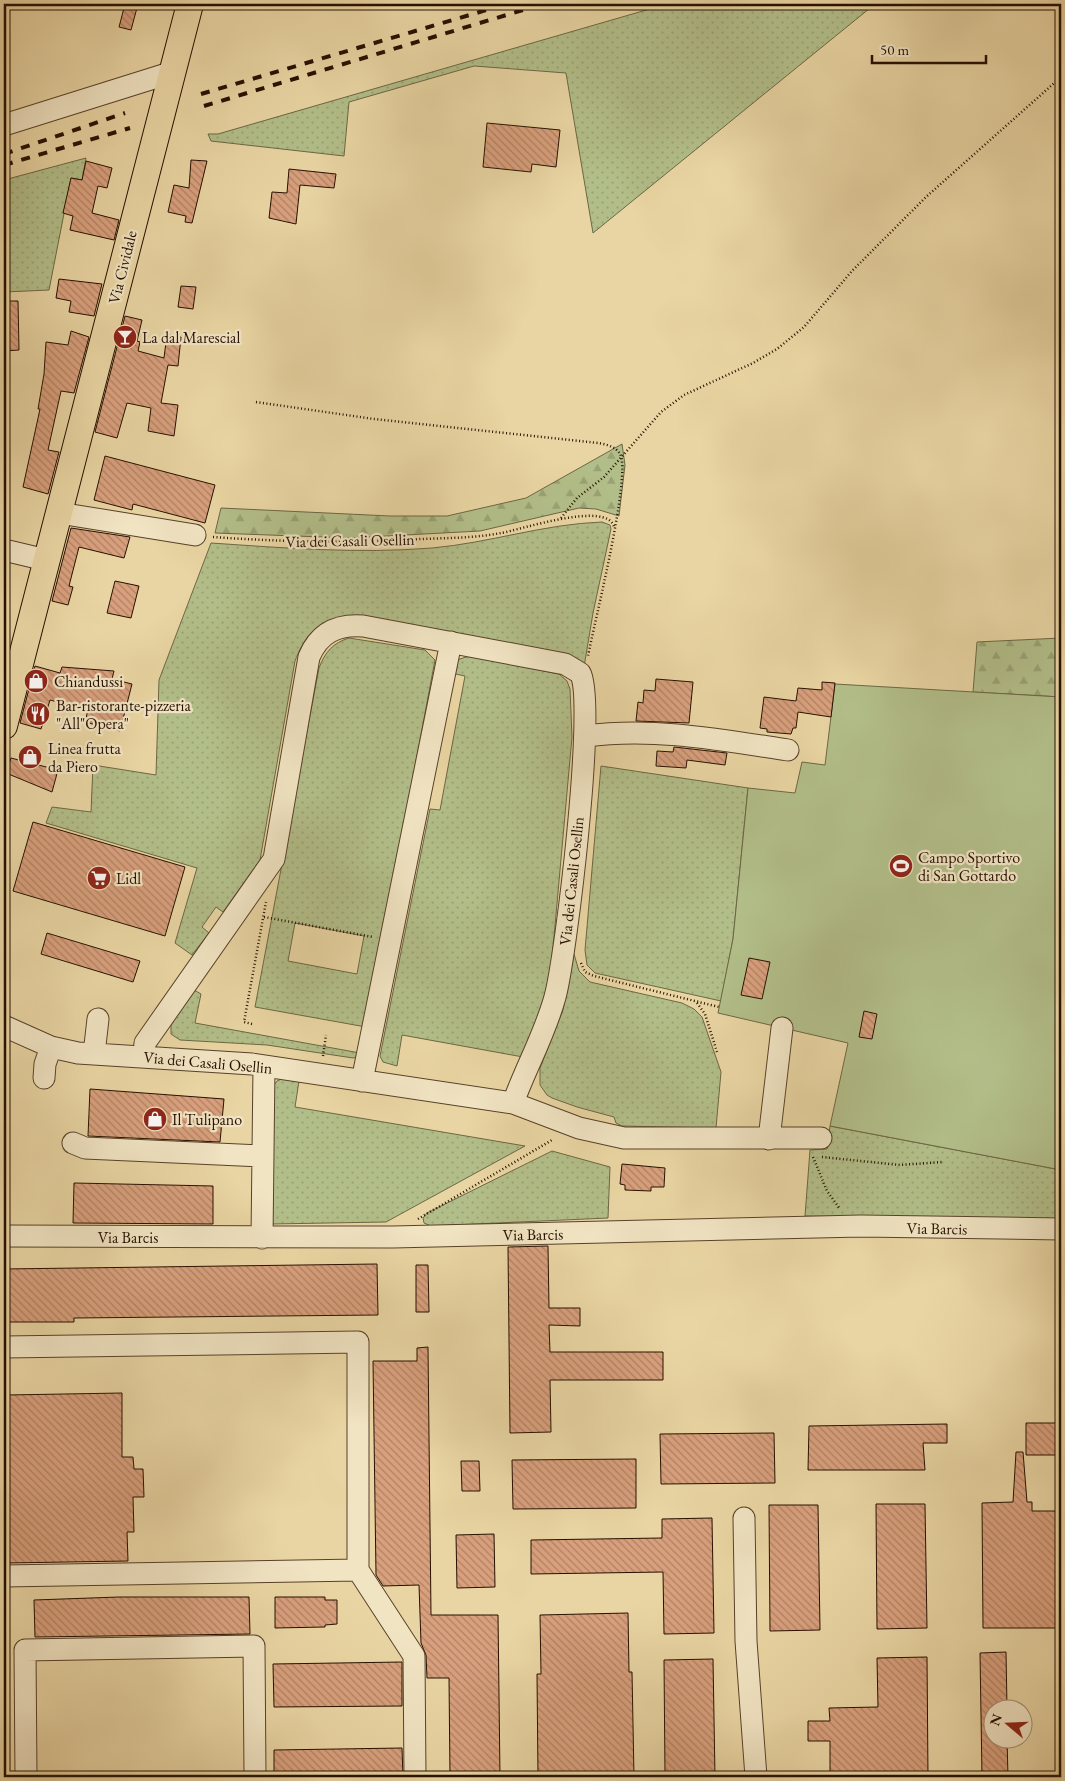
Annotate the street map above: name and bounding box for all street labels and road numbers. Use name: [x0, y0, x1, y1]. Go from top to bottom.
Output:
street label: Via Cividale: [103, 228, 142, 306]
street label: Via dei Casali Osellin: [285, 529, 415, 552]
street label: Via dei Casali Osellin: [554, 815, 589, 946]
street label: Via dei Casali Osellin: [143, 1046, 274, 1079]
street label: Via Barcis: [906, 1217, 967, 1240]
street label: Via Barcis: [503, 1223, 564, 1246]
street label: Via Barcis: [98, 1227, 158, 1248]

